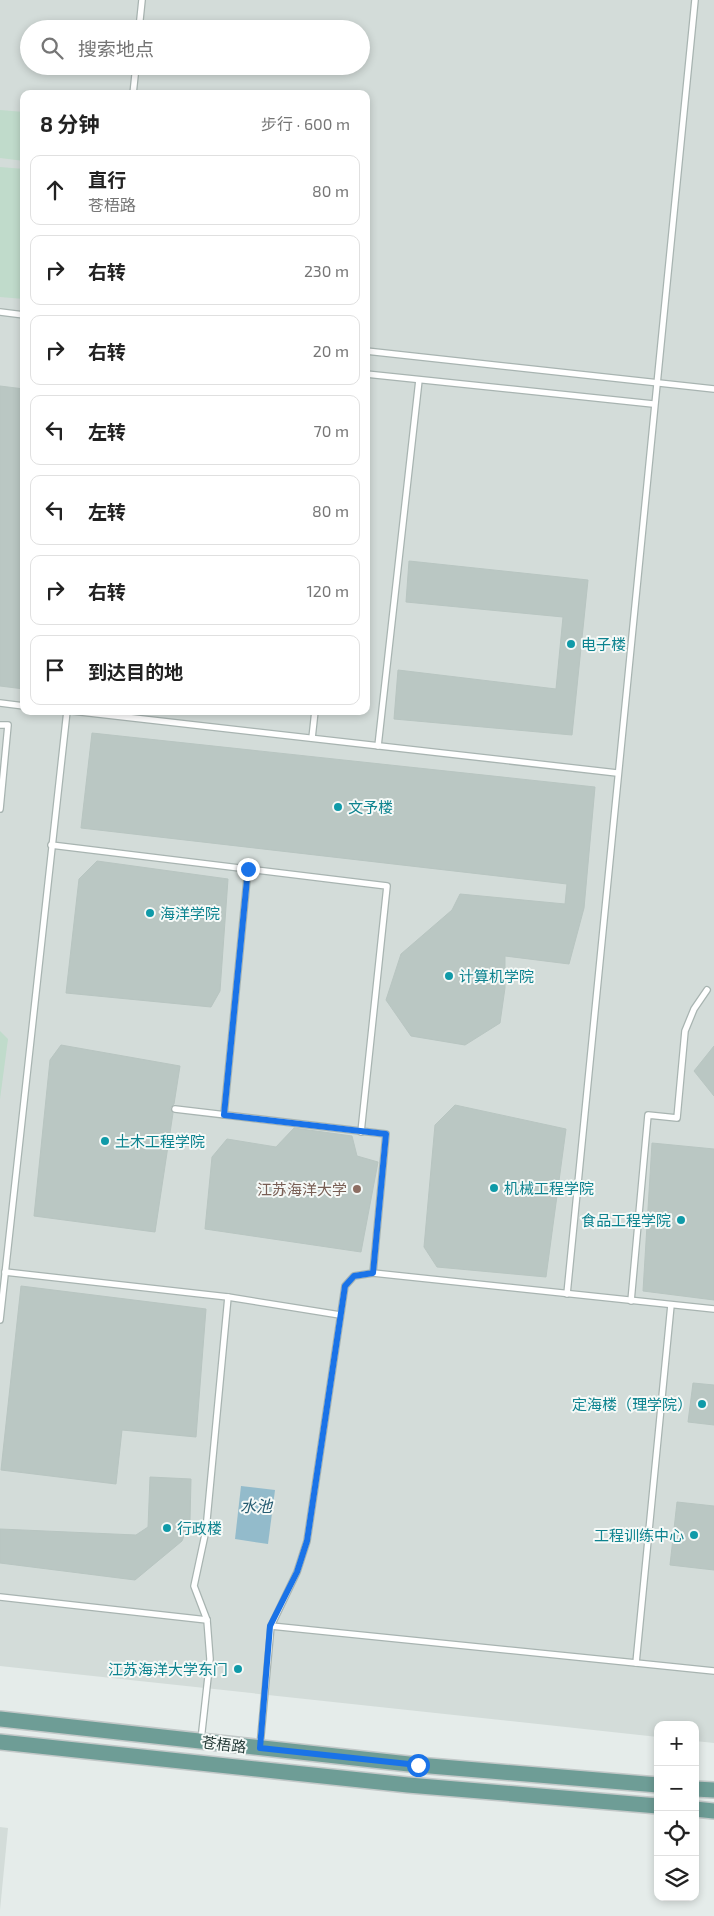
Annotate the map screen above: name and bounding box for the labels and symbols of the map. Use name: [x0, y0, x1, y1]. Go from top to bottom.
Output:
place label: 电子楼: [581, 635, 626, 653]
marker: 电子楼: [565, 638, 577, 650]
place label: 文予楼: [348, 798, 393, 816]
marker: 文予楼: [332, 801, 344, 813]
route end: [237, 858, 260, 881]
place label: 海洋学院: [160, 904, 220, 922]
marker: 海洋学院: [144, 907, 156, 919]
place label: 计算机学院: [459, 967, 534, 985]
marker: 计算机学院: [443, 970, 455, 982]
place label: 土木工程学院: [115, 1132, 205, 1150]
marker: 土木工程学院: [99, 1135, 111, 1147]
place label: 机械工程学院: [504, 1179, 594, 1197]
place label: 江苏海洋大学: [257, 1180, 347, 1198]
marker: 机械工程学院: [488, 1182, 500, 1194]
marker: 江苏海洋大学: [351, 1183, 363, 1195]
place label: 食品工程学院: [581, 1211, 671, 1229]
marker: 食品工程学院: [675, 1214, 687, 1226]
place label: 定海楼（理学院）: [572, 1395, 692, 1413]
marker: 定海楼（理学院）: [696, 1398, 708, 1410]
water label: 水池: [240, 1496, 274, 1515]
place label: 行政楼: [177, 1519, 222, 1537]
marker: 行政楼: [161, 1522, 173, 1534]
place label: 工程训练中心: [594, 1526, 684, 1544]
marker: 工程训练中心: [688, 1529, 700, 1541]
place label: 江苏海洋大学东门: [108, 1660, 228, 1678]
marker: 江苏海洋大学东门: [232, 1663, 244, 1675]
street label: 苍梧路: [201, 1732, 247, 1756]
route start: [407, 1754, 430, 1777]

